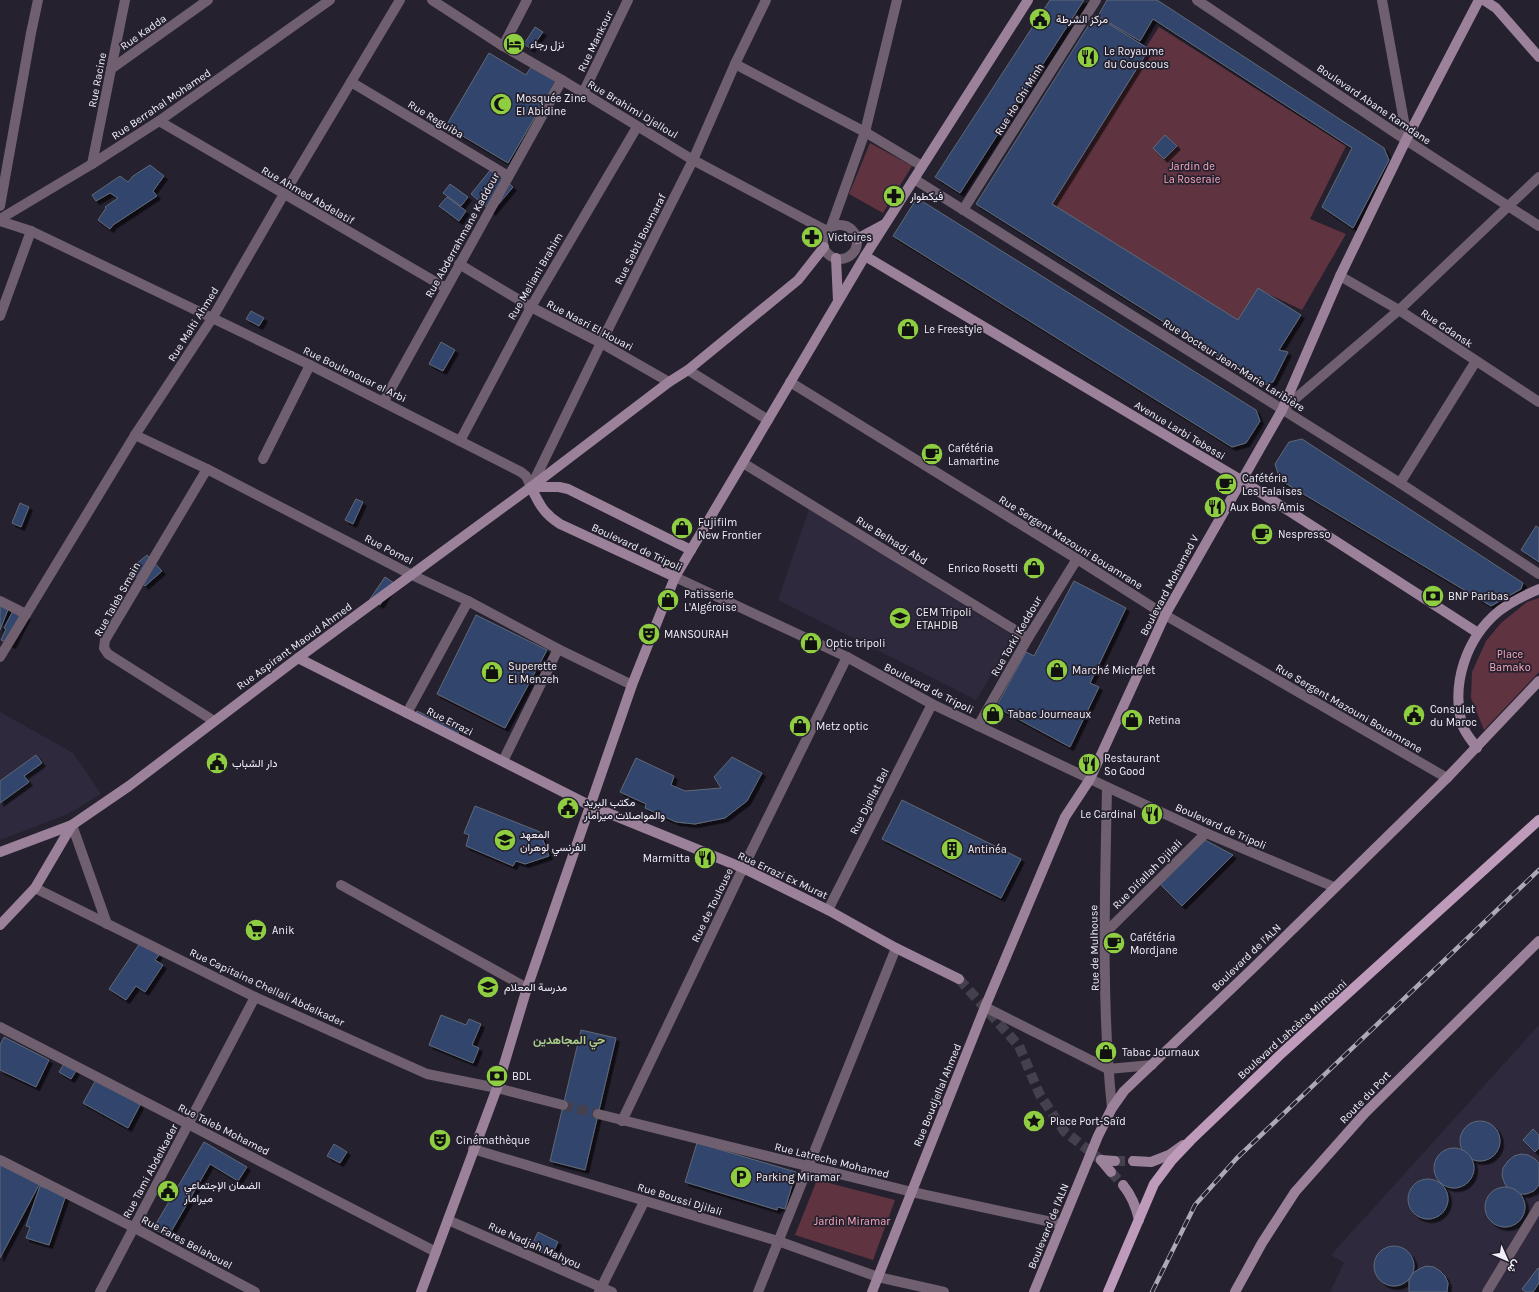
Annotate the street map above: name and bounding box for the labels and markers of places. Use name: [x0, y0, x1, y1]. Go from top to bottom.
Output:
public building icon: مركز الشرطة: [1027, 6, 1053, 32]
place label: مركز الشرطة: [1056, 13, 1108, 26]
hotel icon: نزل رجاء: [501, 31, 527, 57]
place label: نزل رجاء: [530, 38, 564, 51]
restaurant icon: Le Royaume du Couscous: [1075, 44, 1101, 70]
place label: Le Royaume du Couscous: [1104, 45, 1169, 71]
mosque icon: Mosquée Zine El Abidine: [488, 91, 514, 117]
place label: Mosquée Zine El Abidine: [516, 92, 587, 118]
pharmacy icon: فيكطوار: [881, 183, 907, 209]
place label: فيكطوار: [909, 190, 943, 203]
pharmacy icon: Victoires: [799, 224, 825, 250]
place label: Victoires: [828, 231, 872, 244]
shop icon: Le Freestyle: [895, 316, 921, 342]
place label: Le Freestyle: [924, 323, 983, 336]
cafe icon: Cafétéria Lamartine: [919, 441, 945, 467]
place label: Cafétéria Lamartine: [948, 442, 1000, 468]
cafe icon: Cafétéria Les Falaises: [1213, 471, 1239, 497]
place label: Cafétéria Les Falaises: [1242, 472, 1303, 498]
restaurant icon: Aux Bons Amis: [1202, 494, 1228, 520]
place label: Aux Bons Amis: [1230, 501, 1305, 514]
shop icon: Fujifilm New Frontier: [669, 515, 695, 541]
place label: Fujifilm New Frontier: [698, 516, 761, 542]
cafe icon: Nespresso: [1249, 521, 1275, 547]
place label: Nespresso: [1278, 528, 1331, 541]
shop icon: Enrico Rosetti: [1021, 555, 1047, 581]
place label: Enrico Rosetti: [948, 562, 1018, 575]
bank icon: BNP Paribas: [1420, 583, 1446, 609]
shop icon: Patisserie L'Algéroise: [655, 587, 681, 613]
place label: Patisserie L'Algéroise: [684, 588, 737, 614]
place label: BNP Paribas: [1448, 590, 1509, 603]
school or university icon: CEM Tripoli ETAHDIB: [887, 605, 913, 631]
place label: CEM Tripoli ETAHDIB: [916, 606, 972, 632]
theatre icon: MANSOURAH: [636, 621, 662, 647]
place label: MANSOURAH: [664, 628, 729, 641]
shop icon: Optic tripoli: [798, 630, 824, 656]
place label: Optic tripoli: [826, 637, 885, 650]
shop icon: Marché Michelet: [1044, 657, 1070, 683]
shop icon: Superette El Menzeh: [479, 659, 505, 685]
place label: Superette El Menzeh: [508, 660, 559, 686]
place label: Marché Michelet: [1072, 664, 1155, 677]
shop icon: Tabac Journeaux: [980, 701, 1006, 727]
public building icon: Consulat du Maroc: [1401, 702, 1427, 728]
place label: Consulat du Maroc: [1430, 703, 1477, 729]
shop icon: Retina: [1119, 707, 1145, 733]
place label: Tabac Journeaux: [1008, 708, 1092, 721]
shop icon: Metz optic: [787, 713, 813, 739]
place label: Retina: [1148, 714, 1181, 727]
place label: Metz optic: [816, 720, 869, 733]
public building icon: دار الشباب: [204, 750, 230, 776]
restaurant icon: Restaurant So Good: [1076, 751, 1102, 777]
place label: Restaurant So Good: [1104, 752, 1160, 778]
place label: دار الشباب: [232, 757, 278, 770]
public building icon: مكتب البريد والمواصلات ميرامار: [555, 795, 581, 821]
place label: مكتب البريد والمواصلات ميرامار: [583, 796, 665, 822]
restaurant icon: Le Cardinal: [1139, 801, 1165, 827]
place label: Le Cardinal: [1080, 808, 1136, 821]
school or university icon: المعهد الفرنسي لوهران: [492, 827, 518, 853]
place label: المعهد الفرنسي لوهران: [520, 828, 586, 857]
building icon: Antinéa: [939, 836, 965, 862]
place label: Antinéa: [968, 843, 1007, 856]
restaurant icon: Marmitta: [692, 845, 718, 871]
place label: Marmitta: [643, 852, 690, 865]
supermarket icon: Anik: [243, 917, 269, 943]
place label: Anik: [272, 924, 294, 937]
cafe icon: Cafétéria Mordjane: [1101, 930, 1127, 956]
place label: Cafétéria Mordjane: [1130, 931, 1178, 957]
school or university icon: مدرسة المعلام: [475, 974, 501, 1000]
place label: مدرسة المعلام: [504, 981, 567, 995]
shop icon: Tabac Journaux: [1093, 1039, 1119, 1065]
place label: Tabac Journaux: [1122, 1046, 1200, 1059]
bank icon: BDL: [484, 1063, 510, 1089]
place label: BDL: [512, 1070, 532, 1083]
place icon: Place Port-Saïd: [1021, 1108, 1047, 1134]
place label: Place Port-Saïd: [1050, 1115, 1126, 1128]
theatre icon: Cinémathèque: [427, 1127, 453, 1153]
place label: Cinémathèque: [456, 1134, 530, 1147]
parking icon: Parking Miramar: [728, 1164, 754, 1190]
place label: Parking Miramar: [756, 1171, 840, 1184]
public building icon: الضمان الإجتماعي ميرامار: [155, 1178, 181, 1204]
place label: الضمان الإجتماعي ميرامار: [183, 1179, 261, 1205]

